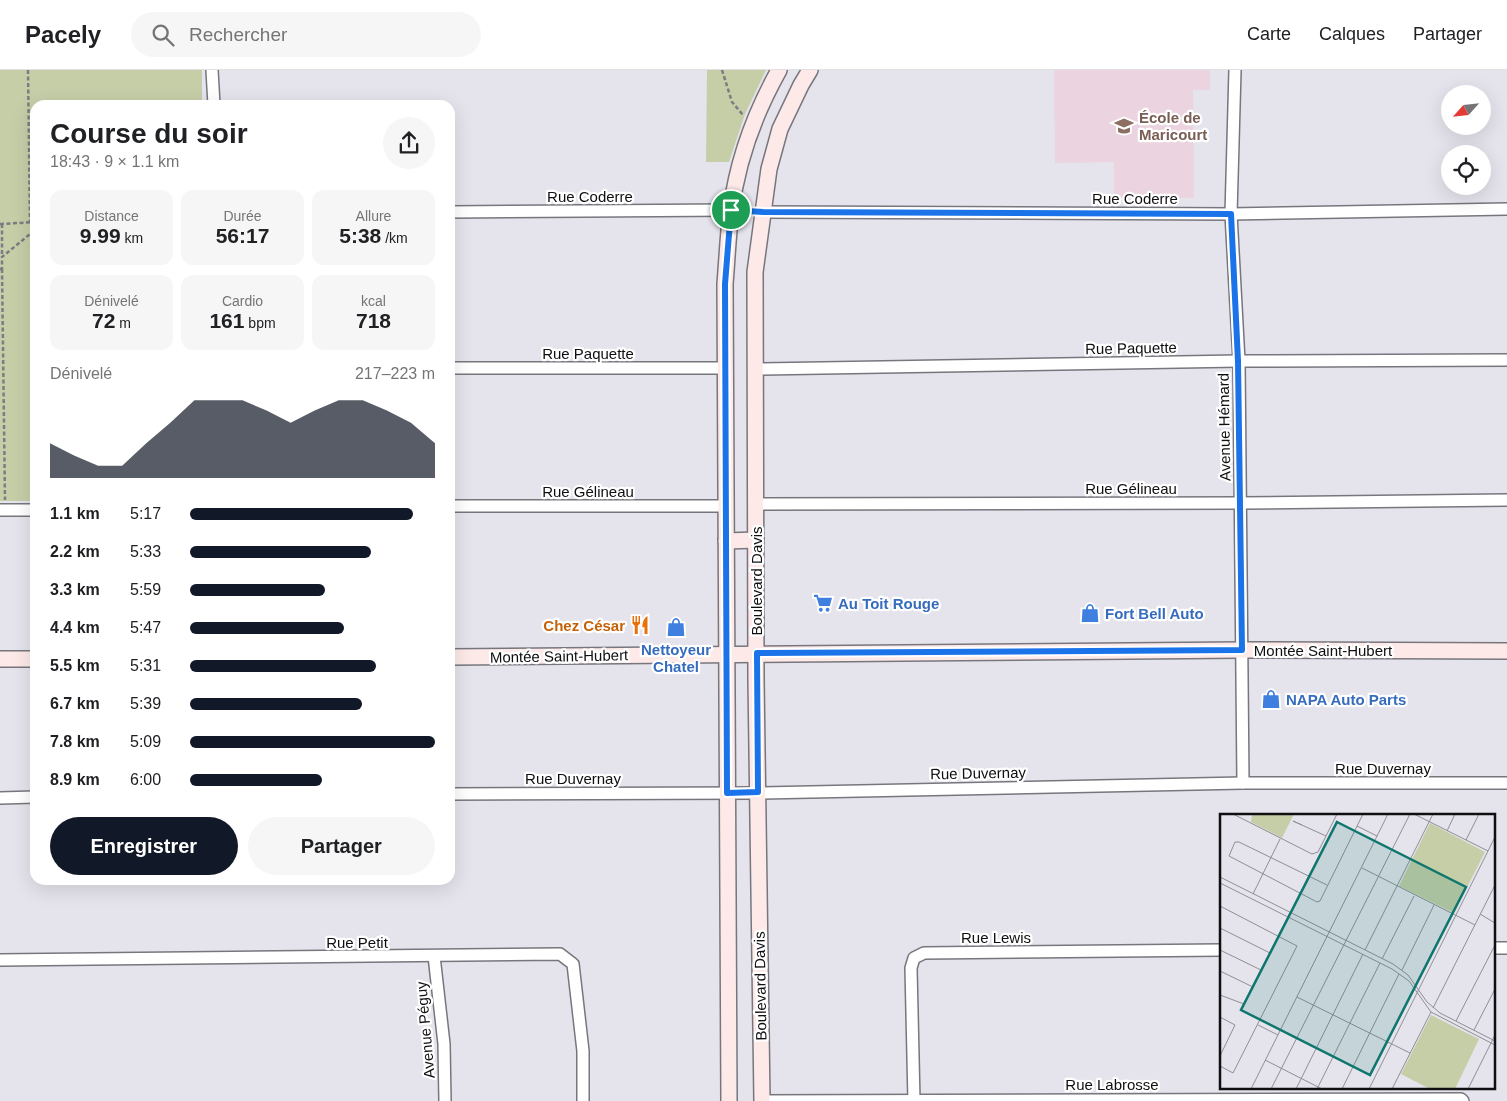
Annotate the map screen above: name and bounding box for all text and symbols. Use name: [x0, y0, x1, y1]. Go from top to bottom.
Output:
search box: [131, 12, 481, 57]
text: Pacely: [25, 21, 101, 48]
icon: search: [149, 21, 177, 49]
text: Rechercher: [189, 24, 287, 45]
text: Carte: [1247, 24, 1291, 44]
text: Calques: [1319, 24, 1385, 44]
text: Partager: [1413, 24, 1482, 44]
north arrow: [1441, 85, 1491, 135]
map controls: [1441, 85, 1491, 195]
place label: École de Maricourt: [1139, 109, 1207, 143]
school or university icon: École de Maricourt: [1113, 115, 1135, 137]
button: share: [383, 117, 435, 169]
text: Course du soir: [50, 118, 248, 149]
button: locate: [1441, 145, 1491, 195]
text: 18:43 · 9 × 1.1 km: [50, 153, 179, 170]
street label: Rue Coderre: [547, 188, 633, 205]
pin: [710, 189, 752, 231]
street label: Rue Coderre: [1092, 190, 1178, 207]
icon: arrive: [717, 196, 745, 224]
text: Distance: [84, 208, 139, 224]
text: Durée: [223, 208, 262, 224]
text: Allure: [356, 208, 391, 224]
text: 9.99: [80, 224, 121, 247]
text: 56:17: [216, 224, 269, 247]
text: 5:38: [339, 224, 381, 247]
text: km: [121, 230, 143, 246]
text: /km: [381, 230, 408, 246]
text: Dénivelé: [84, 293, 139, 309]
text: Cardio: [222, 293, 263, 309]
text: kcal: [361, 293, 386, 309]
text: 72: [92, 309, 115, 332]
text: 161: [209, 309, 244, 332]
text: 718: [356, 309, 391, 332]
text: m: [115, 315, 131, 331]
text: bpm: [244, 315, 276, 331]
street label: Rue Paquette: [1085, 339, 1177, 357]
street label: Rue Paquette: [542, 345, 634, 362]
text: Dénivelé: [50, 365, 112, 382]
text: 217–223 m: [355, 365, 435, 382]
street label: Avenue Hémard: [1215, 373, 1233, 481]
street label: Rue Gélineau: [1085, 480, 1177, 497]
street label: Rue Gélineau: [542, 483, 634, 500]
text: 1.1 km: [50, 505, 100, 522]
text: 5:17: [130, 505, 161, 522]
street label: Boulevard Davis: [748, 526, 765, 636]
text: 2.2 km: [50, 543, 100, 560]
text: 5:33: [130, 543, 161, 560]
text: 3.3 km: [50, 581, 100, 598]
text: 5:59: [130, 581, 161, 598]
supermarket icon: Au Toit Rouge: [812, 592, 834, 614]
place label: Au Toit Rouge: [838, 595, 939, 612]
shop icon: Fort Bell Auto: [1079, 602, 1101, 624]
place label: Fort Bell Auto: [1105, 605, 1204, 622]
restaurant icon: Chez César: [629, 614, 651, 636]
shop icon: Nettoyeur Chatel: [665, 616, 687, 638]
place label: Chez César: [543, 617, 625, 634]
text: 4.4 km: [50, 619, 100, 636]
text: 5:47: [130, 619, 161, 636]
place label: Nettoyeur Chatel: [641, 641, 711, 675]
street label: Montée Saint-Hubert: [1254, 642, 1393, 659]
street label: Montée Saint-Hubert: [490, 646, 629, 666]
text: 5.5 km: [50, 657, 100, 674]
text: 5:31: [130, 657, 161, 674]
shop icon: NAPA Auto Parts: [1260, 688, 1282, 710]
place label: NAPA Auto Parts: [1286, 691, 1406, 708]
text: 6.7 km: [50, 695, 100, 712]
text: 5:39: [130, 695, 161, 712]
text: 7.8 km: [50, 733, 100, 750]
text: 5:09: [130, 733, 161, 750]
street label: Rue Duvernay: [1335, 760, 1431, 777]
street label: Rue Duvernay: [930, 764, 1027, 782]
street label: Rue Duvernay: [525, 770, 621, 787]
text: 8.9 km: [50, 771, 100, 788]
text: 6:00: [130, 771, 161, 788]
inset map: [1220, 814, 1494, 1088]
button: Enregistrer: [50, 817, 238, 875]
button: Partager: [248, 817, 435, 875]
street label: Rue Lewis: [961, 929, 1031, 946]
street label: Boulevard Davis: [751, 931, 769, 1041]
street label: Rue Petit: [326, 934, 389, 951]
street label: Avenue Péguy: [412, 980, 438, 1079]
street label: Rue Labrosse: [1065, 1076, 1159, 1093]

